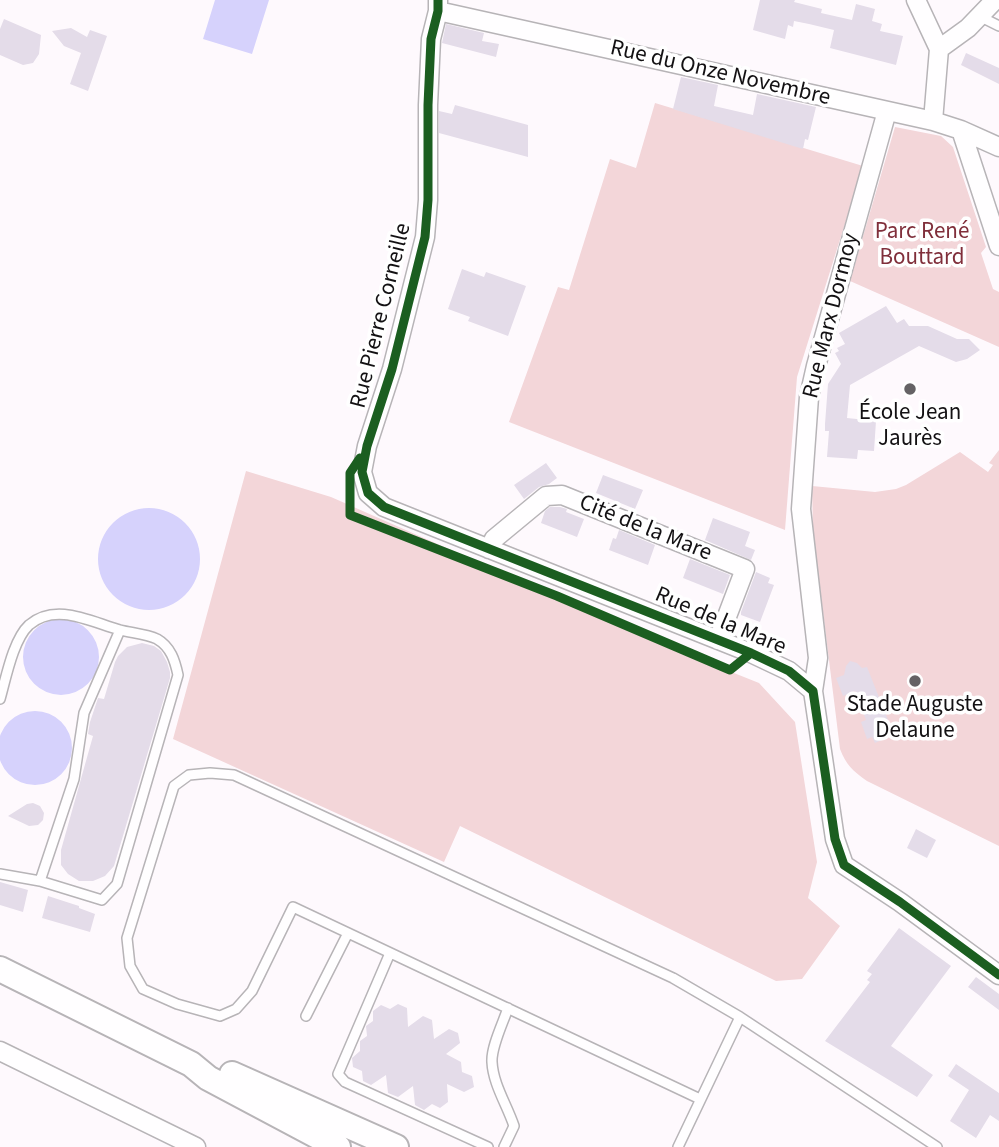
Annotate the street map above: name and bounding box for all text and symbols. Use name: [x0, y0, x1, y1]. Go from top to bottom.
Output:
street label: Rue du Onze Novembre: [607, 35, 833, 113]
park label: Parc René Bouttard: [875, 219, 969, 273]
street label: Rue Pierre Corneille: [346, 221, 418, 411]
street label: Rue Marx Dormoy: [798, 230, 866, 402]
marker: École Jean Jaurès: [902, 381, 918, 397]
place label: École Jean Jaurès: [859, 400, 961, 454]
street label: Cité de la Mare: [575, 490, 715, 568]
street label: Rue de la Mare: [650, 582, 790, 662]
marker: Stade Auguste Delaune: [907, 673, 923, 689]
place label: Stade Auguste Delaune: [847, 692, 983, 746]

